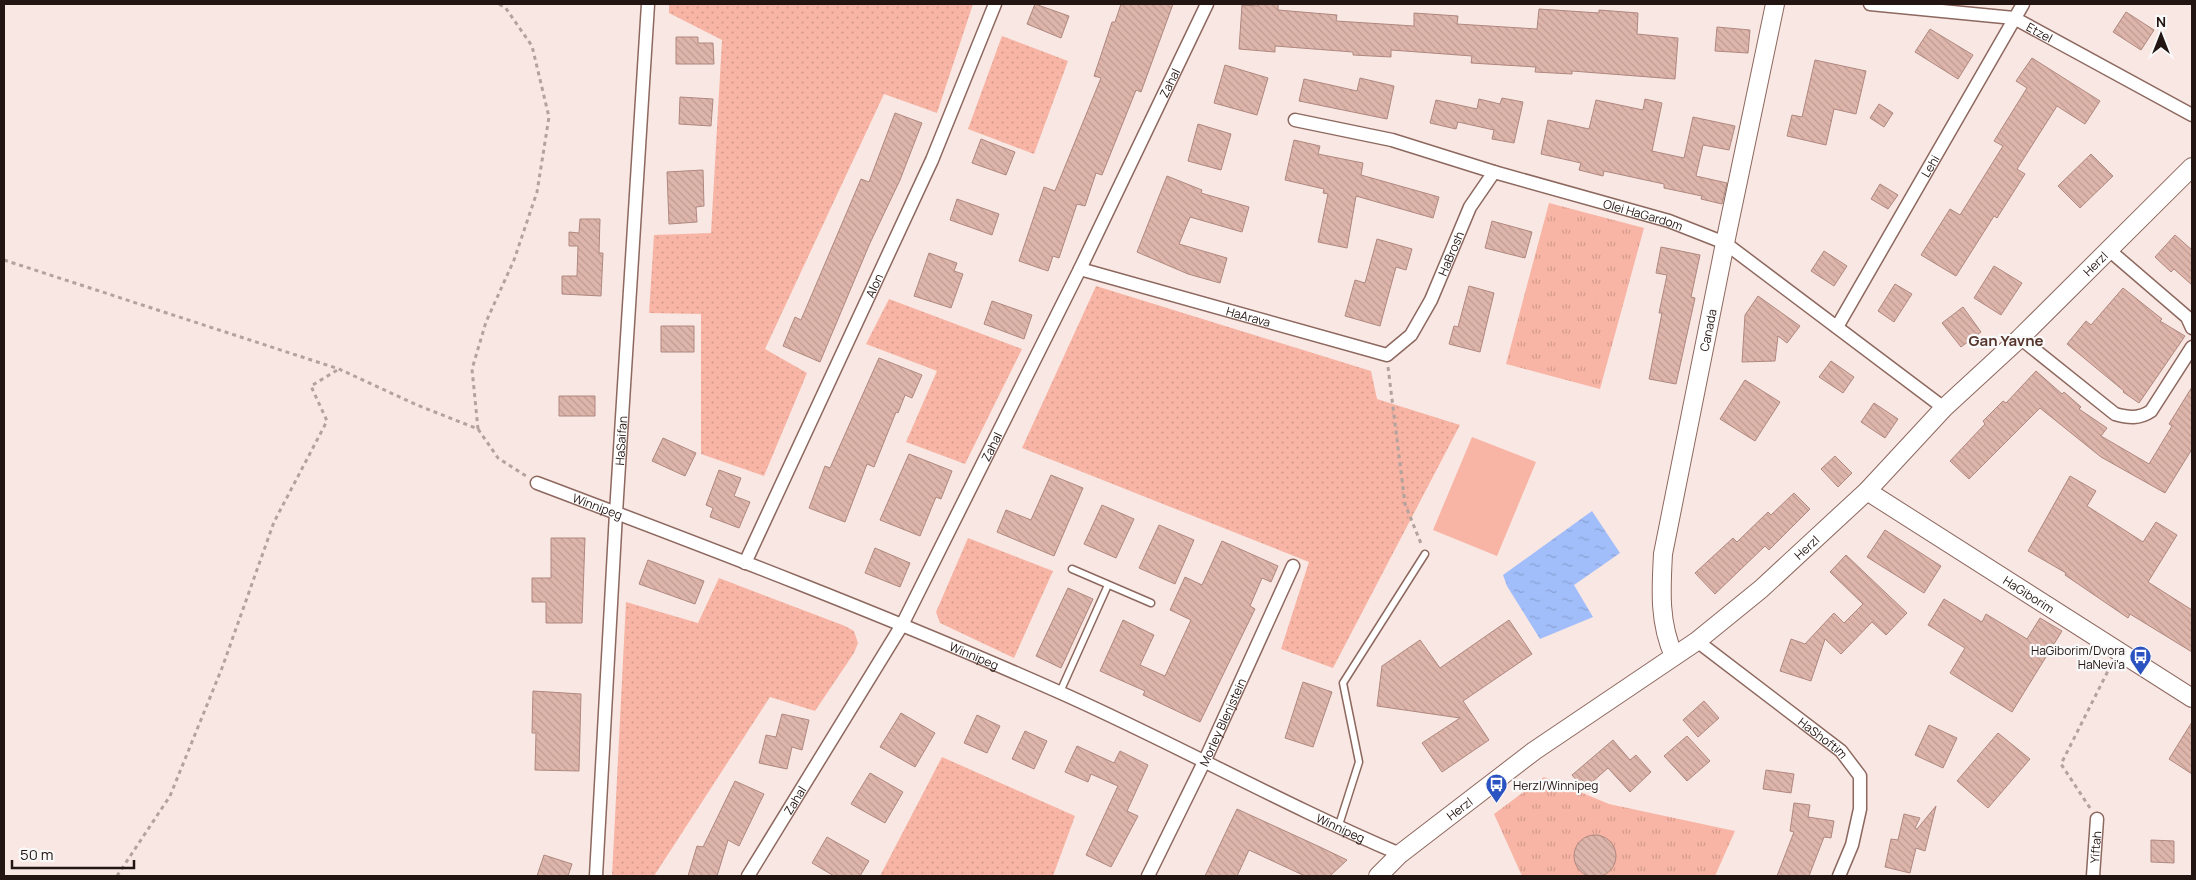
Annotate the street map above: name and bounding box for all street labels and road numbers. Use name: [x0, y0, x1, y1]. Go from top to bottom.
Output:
street label: Etzel: [2024, 18, 2056, 46]
street label: Zahal: [1155, 65, 1184, 100]
street label: Lehi: [1917, 152, 1943, 180]
street label: Olei HaGardom: [1601, 195, 1686, 234]
street label: HaBrosh: [1434, 228, 1468, 278]
street label: Herzl: [2079, 247, 2111, 280]
street label: Alon: [861, 271, 887, 300]
street label: HaArava: [1224, 302, 1273, 331]
street label: Canada: [1695, 307, 1720, 353]
street label: HaSaifan: [611, 415, 631, 466]
street label: Zahal: [977, 429, 1006, 464]
street label: Winnipeg: [570, 489, 625, 523]
street label: Herzl: [1790, 531, 1823, 563]
street label: HaGiborim: [2000, 571, 2058, 617]
street label: Winnipeg: [947, 637, 1002, 673]
street label: Morley Blenjstein: [1195, 675, 1250, 769]
street label: HaShoftim: [1795, 713, 1852, 762]
street label: Zahal: [779, 783, 810, 818]
street label: Herzl: [1443, 793, 1476, 824]
street label: Winnipeg: [1313, 809, 1368, 846]
street label: Yiftah: [2085, 830, 2105, 864]

